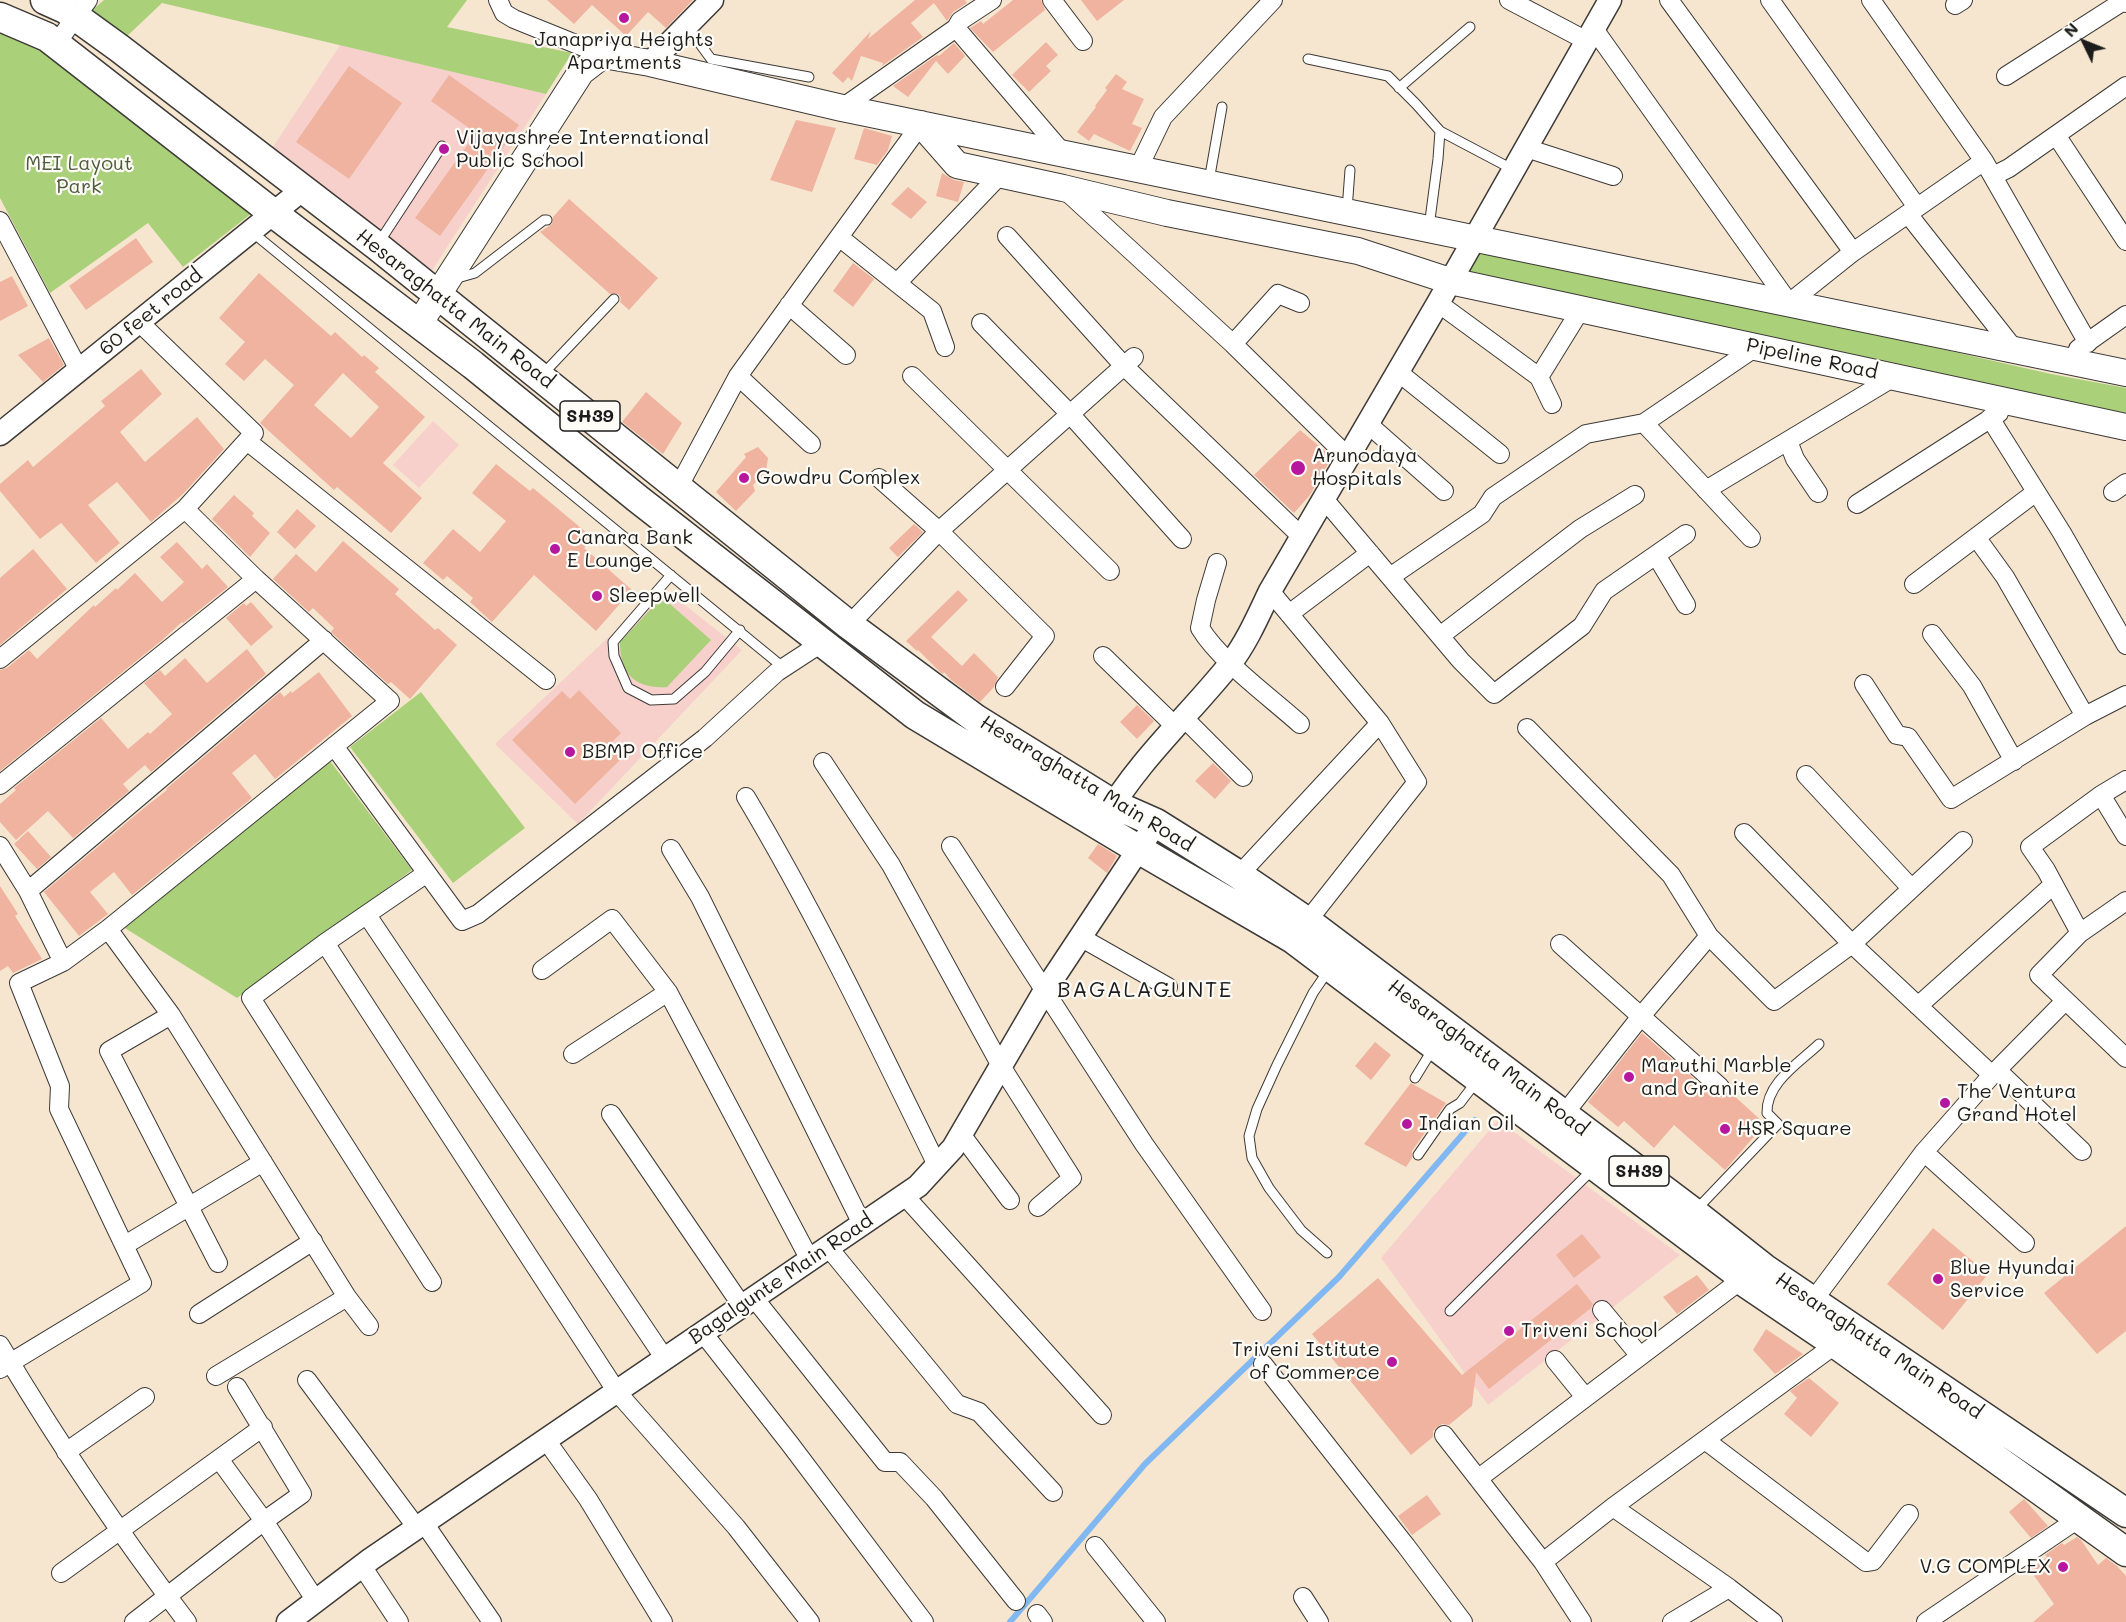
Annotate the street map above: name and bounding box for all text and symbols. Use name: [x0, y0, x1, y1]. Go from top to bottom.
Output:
marker: Janapriya Heights Apartments: [617, 11, 631, 25]
north arrow: [2054, 12, 2114, 72]
text: N: [2059, 18, 2082, 41]
place label: Janapriya Heights Apartments: [535, 28, 713, 75]
place label: Vijayashree International Public School: [456, 126, 709, 173]
marker: Vijayashree International Public School: [437, 142, 451, 156]
park label: MEI Layout Park: [25, 152, 133, 199]
street label: Hesaraghatta Main Road: [351, 224, 559, 394]
street label: 60 feet road: [95, 263, 207, 361]
street label: Pipeline Road: [1744, 333, 1880, 385]
road number: SH39: [560, 401, 620, 431]
place label: Arunodaya Hospitals: [1312, 444, 1418, 491]
marker: Arunodaya Hospitals: [1289, 459, 1307, 477]
place label: Gowdru Complex: [756, 466, 920, 490]
marker: Gowdru Complex: [737, 471, 751, 485]
place label: Canara Bank E Lounge: [567, 526, 693, 573]
marker: Canara Bank E Lounge: [548, 542, 562, 556]
place label: Sleepwell: [609, 584, 700, 608]
marker: Sleepwell: [590, 589, 604, 603]
street label: Hesaraghatta Main Road: [976, 711, 1198, 857]
place label: BBMP Office: [582, 740, 703, 764]
marker: BBMP Office: [563, 745, 577, 759]
street label: Hesaraghatta Main Road: [1383, 975, 1593, 1141]
district label: BAGALAGUNTE: [1057, 977, 1233, 1003]
place label: Maruthi Marble and Granite: [1641, 1054, 1792, 1101]
marker: Maruthi Marble and Granite: [1622, 1070, 1636, 1084]
place label: The Ventura Grand Hotel: [1957, 1080, 2077, 1127]
marker: The Ventura Grand Hotel: [1938, 1096, 1952, 1110]
place label: Indian Oil: [1419, 1112, 1515, 1136]
marker: Indian Oil: [1400, 1117, 1414, 1131]
place label: HSR Square: [1737, 1117, 1852, 1141]
marker: HSR Square: [1718, 1122, 1732, 1136]
road number: SH39: [1609, 1156, 1669, 1186]
street label: Bagalgunte Main Road: [684, 1208, 878, 1350]
place label: Blue Hyundai Service: [1950, 1256, 2075, 1303]
street label: Hesaraghatta Main Road: [1771, 1268, 1987, 1424]
marker: Blue Hyundai Service: [1931, 1272, 1945, 1286]
place label: Triveni School: [1521, 1319, 1658, 1343]
marker: Triveni School: [1502, 1324, 1516, 1338]
place label: Triveni Istitute of Commerce: [1232, 1338, 1380, 1385]
marker: Triveni Istitute of Commerce: [1385, 1355, 1399, 1369]
place label: V.G COMPLEX: [1919, 1555, 2051, 1579]
marker: V.G COMPLEX: [2056, 1560, 2070, 1574]

